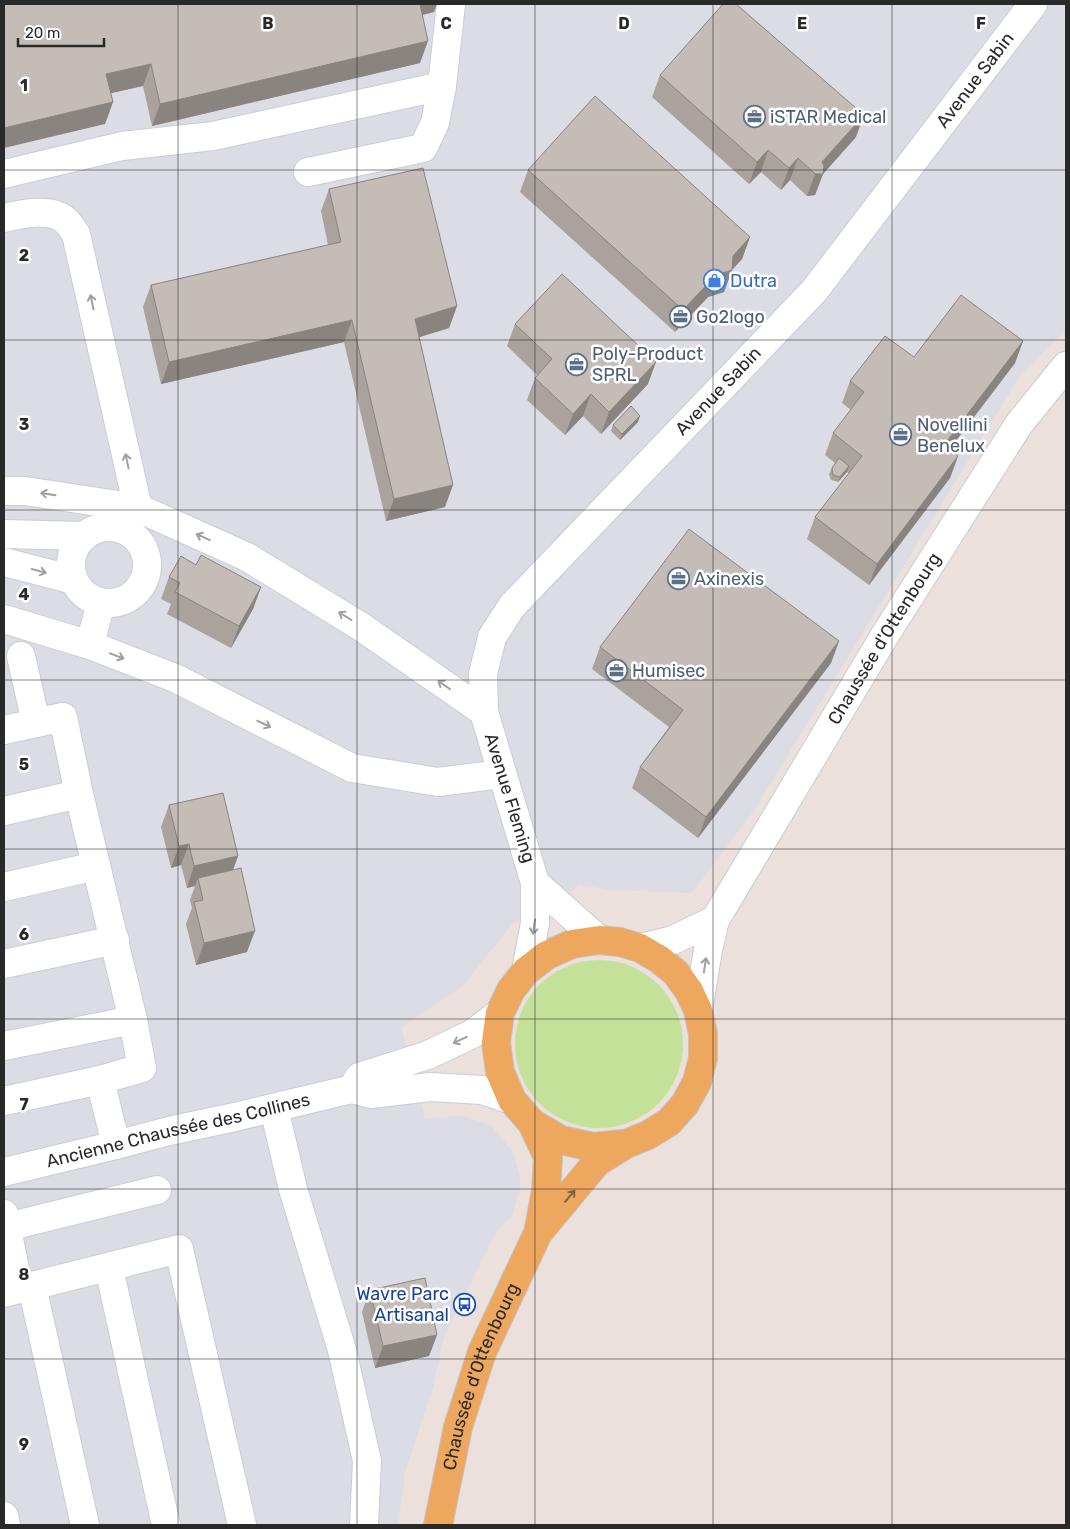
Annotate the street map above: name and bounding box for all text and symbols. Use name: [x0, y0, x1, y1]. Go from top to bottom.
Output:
text: B: [262, 14, 274, 33]
text: C: [440, 14, 452, 33]
text: D: [618, 14, 630, 33]
text: E: [797, 14, 807, 33]
text: F: [976, 14, 986, 33]
scale bar: [18, 15, 104, 47]
text: 20 m: [25, 24, 60, 42]
street label: Avenue Sabin: [931, 28, 1018, 132]
text: 1: [20, 76, 28, 95]
office icon: iSTAR Medical: [742, 105, 766, 129]
place label: iSTAR Medical: [770, 106, 886, 128]
text: 2: [19, 246, 29, 265]
shop icon: Dutra: [702, 269, 726, 293]
place label: Dutra: [730, 270, 777, 292]
one-way arrow: [87, 294, 96, 310]
office icon: Go2logo: [668, 305, 692, 329]
place label: Go2logo: [696, 306, 765, 328]
street label: Avenue Sabin: [670, 342, 766, 440]
place label: Poly-Product SPRL: [592, 343, 703, 386]
office icon: Poly-Product SPRL: [564, 352, 588, 376]
place label: Novellini Benelux: [917, 414, 988, 457]
text: 3: [19, 415, 29, 434]
office icon: Novellini Benelux: [889, 423, 913, 447]
one-way arrow: [121, 453, 131, 469]
one-way arrow: [40, 489, 56, 499]
one-way arrow: [196, 532, 211, 542]
street label: Chaussée d'Ottenbourg: [823, 548, 945, 729]
one-way arrow: [31, 566, 47, 576]
office icon: Axinexis: [666, 567, 690, 591]
place label: Axinexis: [694, 568, 764, 590]
text: 4: [19, 585, 30, 604]
one-way arrow: [338, 611, 352, 621]
one-way arrow: [109, 651, 124, 661]
office icon: Humisec: [604, 659, 628, 683]
place label: Humisec: [632, 660, 705, 682]
one-way arrow: [437, 680, 451, 690]
one-way arrow: [256, 720, 271, 729]
street label: Avenue Fleming: [480, 731, 540, 865]
text: 5: [19, 755, 29, 774]
one-way arrow: [528, 919, 538, 935]
text: 6: [19, 925, 29, 944]
one-way arrow: [701, 957, 711, 973]
one-way arrow: [453, 1035, 468, 1045]
street label: Ancienne Chaussée des Collines: [44, 1088, 312, 1172]
text: 7: [19, 1095, 29, 1114]
one-way arrow: [565, 1190, 576, 1203]
text: 8: [19, 1265, 30, 1284]
street label: Chaussée d'Ottenbourg: [438, 1279, 524, 1472]
place label: Wavre Parc Artisanal: [356, 1283, 449, 1326]
bus stop icon: Wavre Parc Artisanal: [453, 1292, 477, 1316]
text: 9: [19, 1435, 29, 1454]

